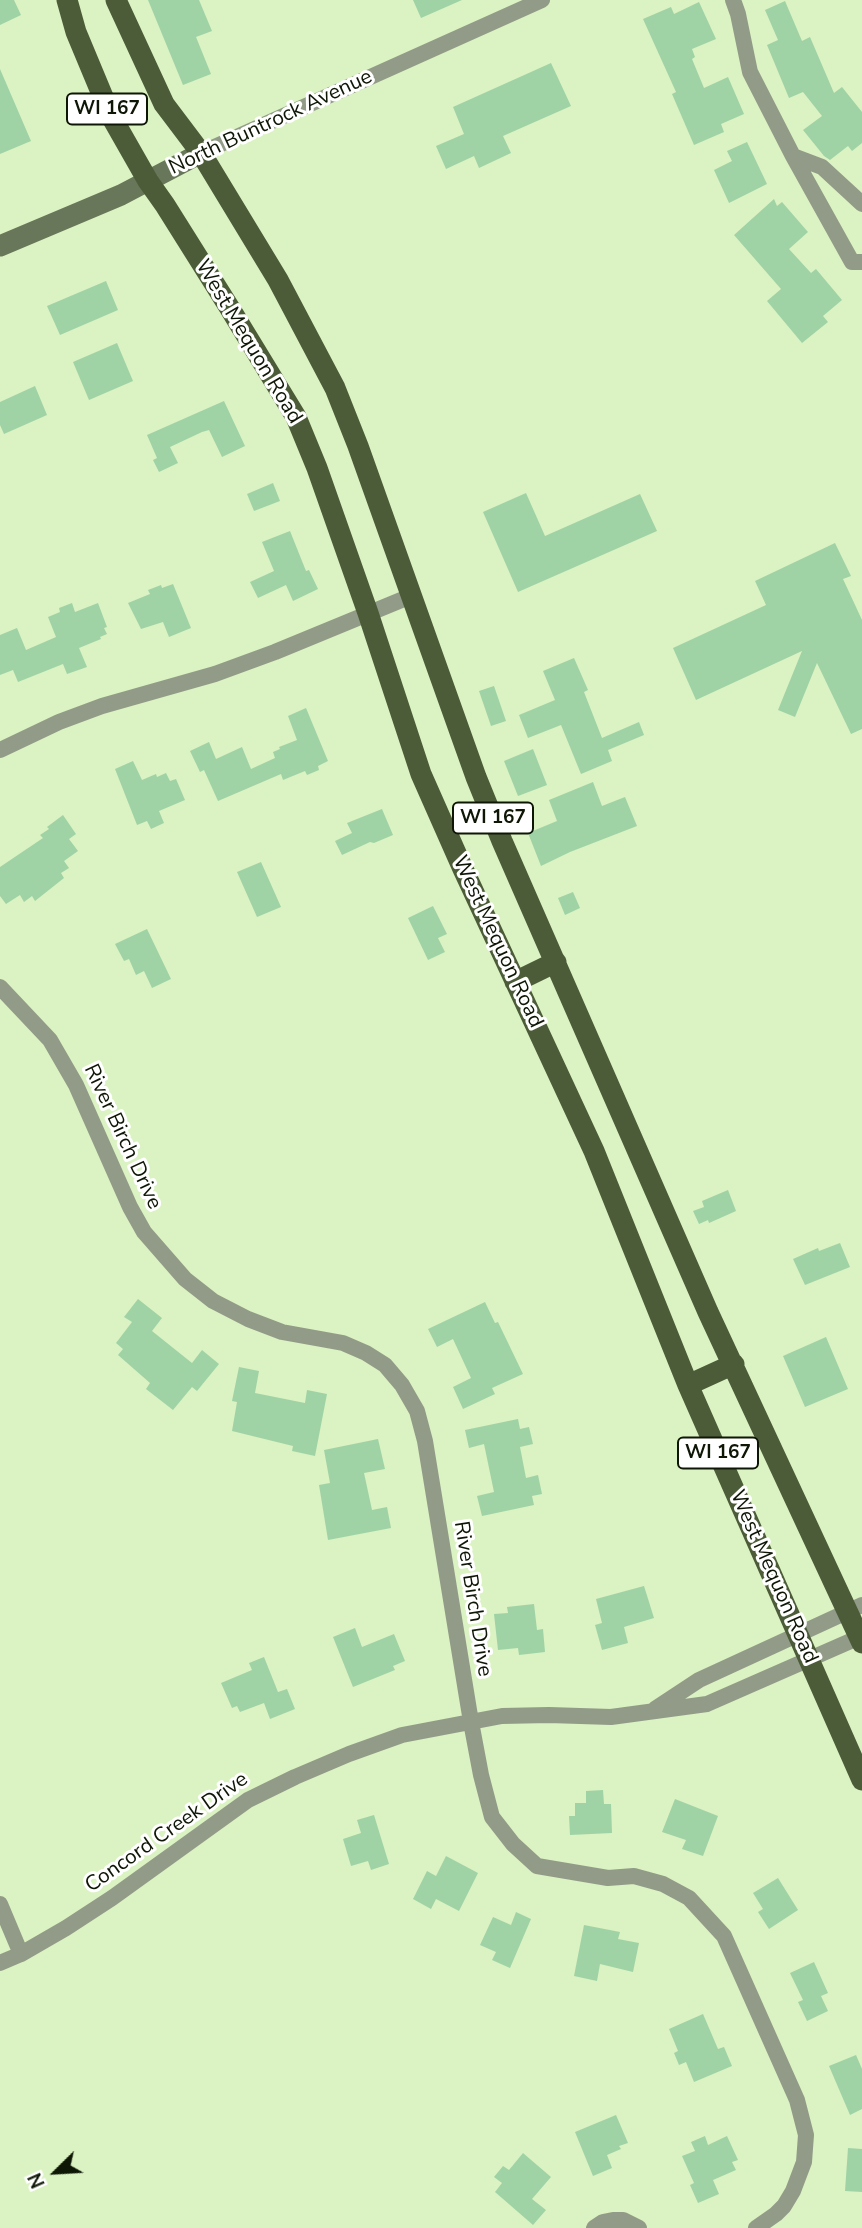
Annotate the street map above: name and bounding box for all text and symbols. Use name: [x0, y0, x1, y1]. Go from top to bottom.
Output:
street label: North Buntrock Avenue: [165, 65, 377, 181]
road number: WI 167: [67, 94, 147, 124]
street label: West Mequon Road: [189, 255, 307, 429]
road number: WI 167: [453, 803, 533, 834]
street label: West Mequon Road: [446, 852, 548, 1032]
street label: River Birch Drive: [77, 1061, 167, 1213]
road number: WI 167: [678, 1438, 758, 1469]
street label: West Mequon Road: [723, 1487, 823, 1667]
street label: River Birch Drive: [447, 1520, 497, 1678]
street label: Concord Creek Drive: [81, 1767, 253, 1899]
north arrow: [21, 2137, 91, 2207]
text: N: [22, 2169, 52, 2192]

